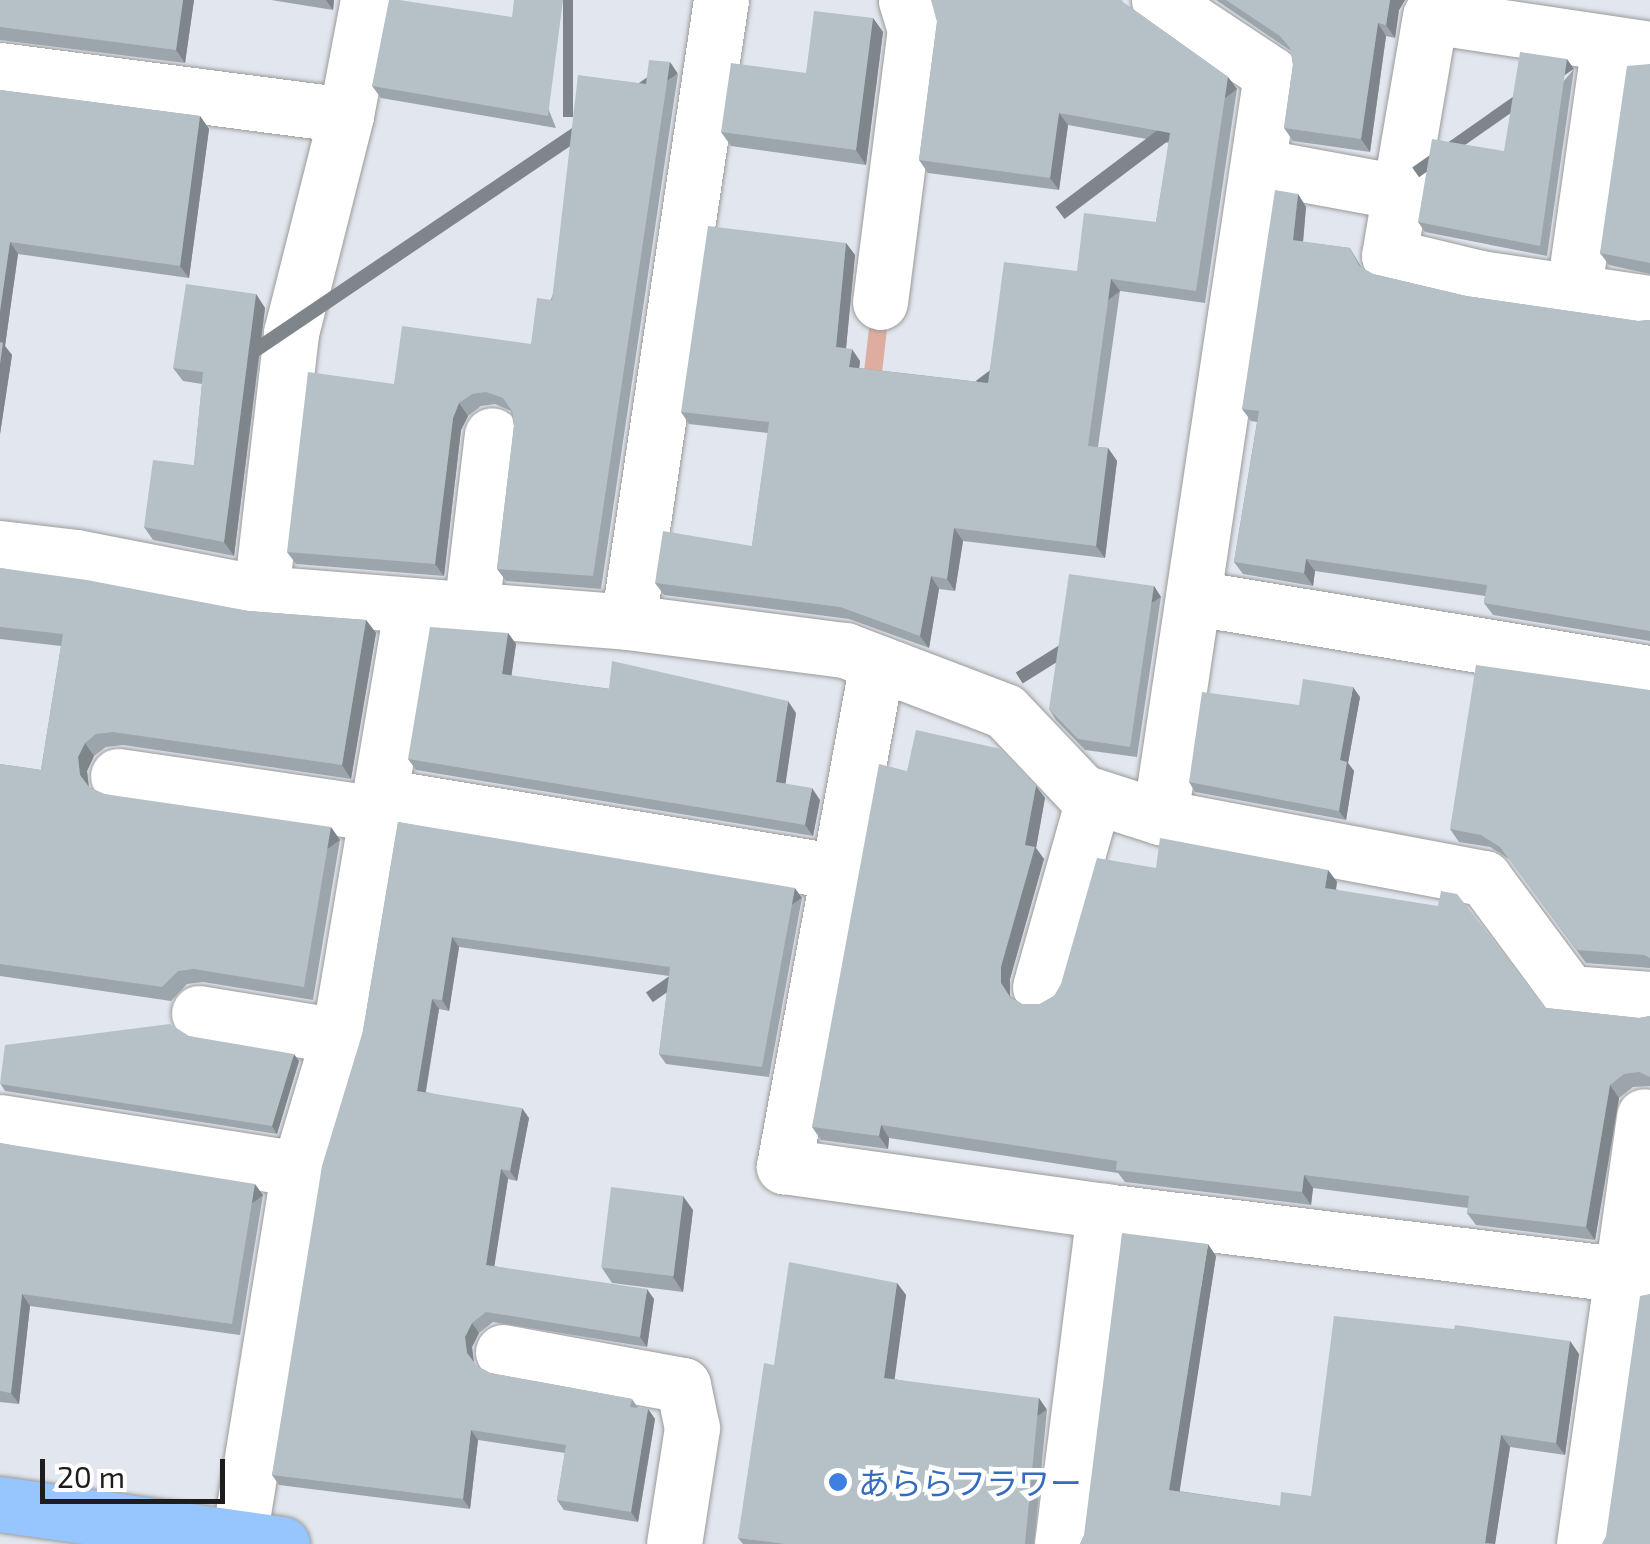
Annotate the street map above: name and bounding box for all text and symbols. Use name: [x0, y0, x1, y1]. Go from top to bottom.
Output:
scale bar: [45, 1439, 230, 1501]
text: 20 m: [57, 1458, 125, 1494]
place label: あららフラワー: [858, 1463, 1082, 1501]
marker: あららフラワー: [827, 1471, 849, 1493]

